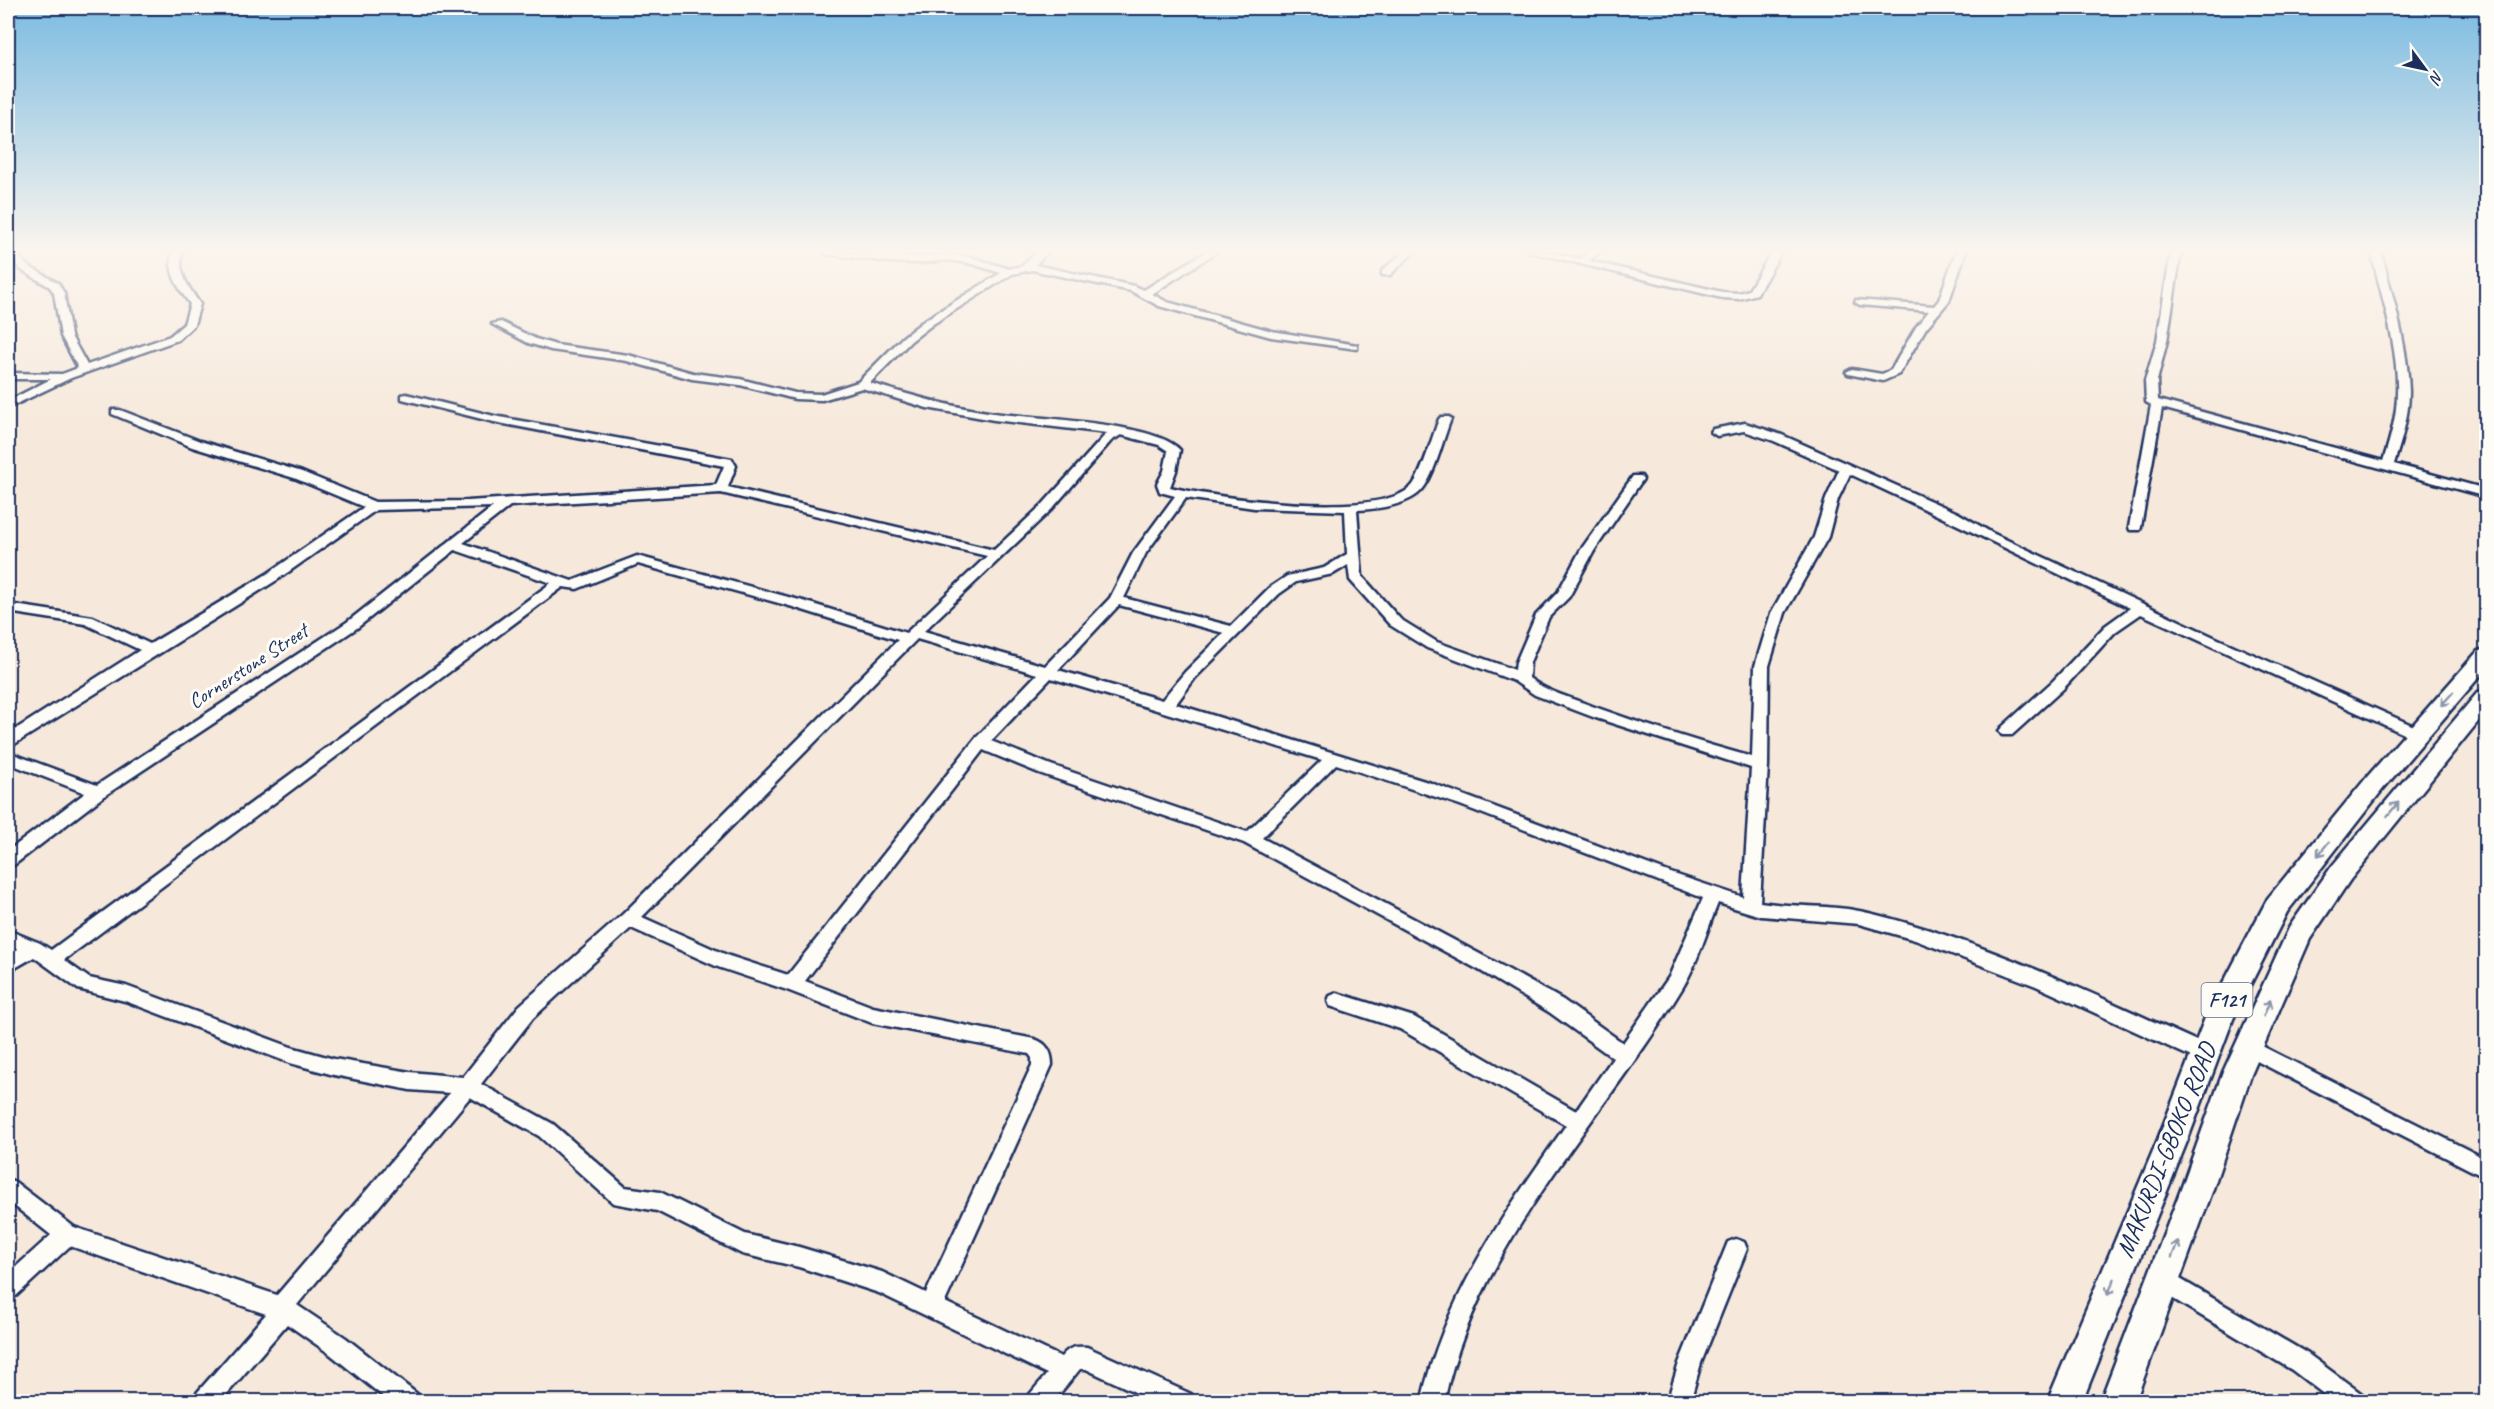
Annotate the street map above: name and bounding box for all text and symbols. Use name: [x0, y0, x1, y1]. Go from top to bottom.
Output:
north arrow: [2395, 39, 2455, 99]
text: N: [2424, 67, 2448, 89]
street label: Cornerstone Street: [183, 616, 315, 714]
one-way arrow: [2440, 692, 2455, 707]
one-way arrow: [2386, 801, 2399, 817]
one-way arrow: [2316, 841, 2329, 857]
road number: F121: [2202, 983, 2252, 1017]
one-way arrow: [2262, 1000, 2273, 1018]
street label: MAKURDI-GBOKO ROAD: [2108, 1036, 2225, 1262]
one-way arrow: [2170, 1240, 2181, 1258]
one-way arrow: [2105, 1277, 2116, 1296]

